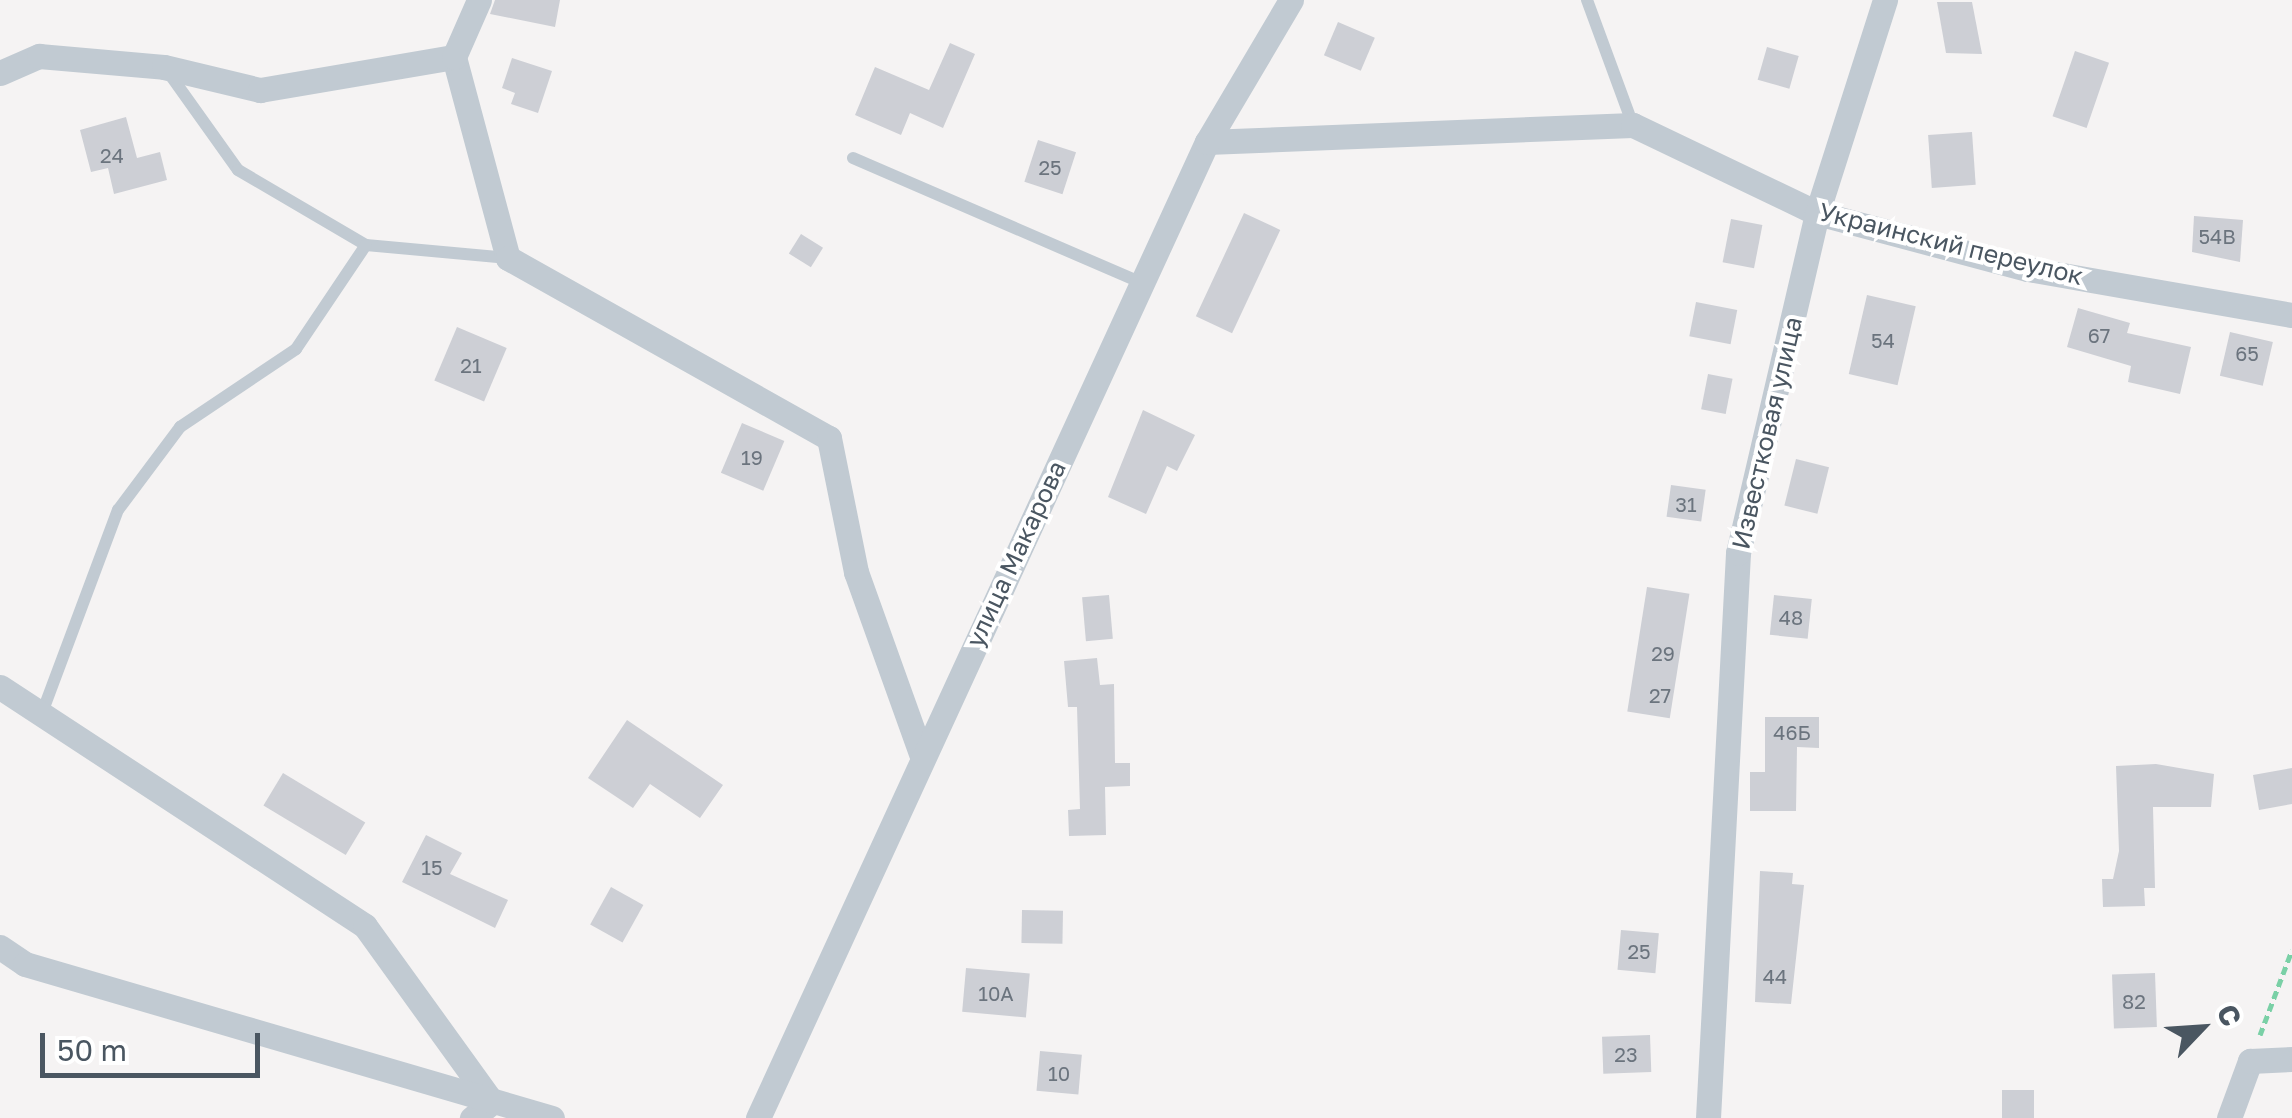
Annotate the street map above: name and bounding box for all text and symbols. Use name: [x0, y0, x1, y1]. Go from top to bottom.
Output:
house number: 24: [100, 143, 124, 167]
house number: 25: [1038, 155, 1062, 179]
street label: Украинский переулок: [1816, 197, 2086, 291]
house number: 54В: [2198, 224, 2236, 248]
street label: Известковая улица: [1726, 314, 1808, 552]
house number: 67: [2088, 323, 2110, 347]
house number: 54: [1871, 328, 1895, 352]
house number: 65: [2235, 341, 2259, 365]
house number: 21: [460, 353, 482, 377]
house number: 19: [741, 445, 763, 469]
street label: улица Макарова: [960, 456, 1072, 652]
house number: 31: [1675, 492, 1697, 516]
house number: 48: [1779, 605, 1803, 629]
house number: 29: [1651, 641, 1675, 665]
house number: 27: [1649, 683, 1671, 707]
house number: 46Б: [1773, 720, 1811, 744]
house number: 15: [421, 855, 443, 879]
house number: 25: [1627, 939, 1651, 963]
house number: 44: [1763, 964, 1787, 988]
north arrow: [2152, 978, 2252, 1078]
house number: 10А: [978, 981, 1014, 1005]
house number: 82: [2122, 989, 2146, 1013]
text: С: [2210, 999, 2249, 1031]
scale bar: [45, 1013, 265, 1075]
text: 50 m: [57, 1032, 127, 1068]
house number: 23: [1614, 1042, 1638, 1066]
house number: 10: [1048, 1061, 1070, 1085]

